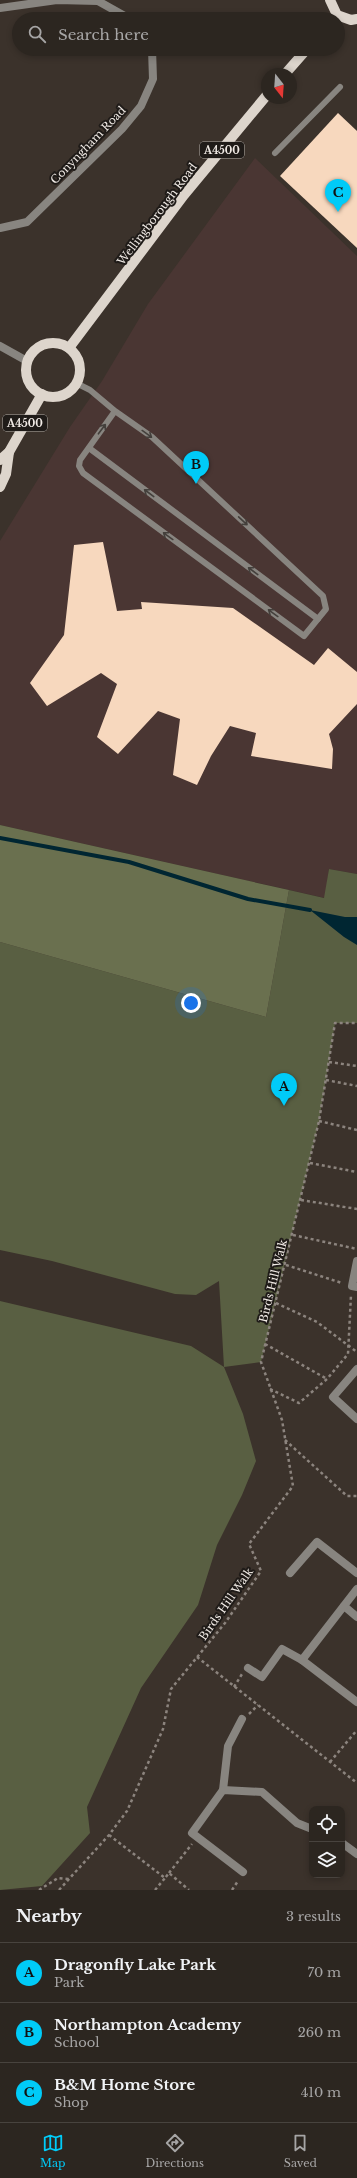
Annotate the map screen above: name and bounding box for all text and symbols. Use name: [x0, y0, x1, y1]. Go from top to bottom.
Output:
search box: [12, 12, 345, 56]
icon: search: [26, 23, 48, 45]
text: Search here: [58, 25, 149, 44]
north arrow: [261, 68, 297, 104]
street label: Conyngham Road: [47, 103, 129, 187]
road number: A4500: [200, 142, 244, 158]
street label: Wellingborough Road: [113, 160, 200, 269]
pin: C: [325, 179, 351, 212]
road number: A4500: [3, 415, 47, 431]
one-way arrow: [98, 423, 106, 434]
one-way arrow: [141, 430, 152, 438]
pin: B: [183, 451, 209, 484]
one-way arrow: [144, 489, 155, 497]
one-way arrow: [238, 517, 248, 526]
one-way arrow: [163, 532, 174, 540]
one-way arrow: [248, 567, 259, 575]
one-way arrow: [267, 609, 278, 617]
your location: [181, 993, 201, 1013]
pin: A: [271, 1073, 297, 1106]
street label: Birds Hill Walk: [256, 1238, 290, 1324]
street label: Birds Hill Walk: [196, 1565, 256, 1643]
map controls: [309, 1806, 345, 1878]
button: locate: [309, 1806, 345, 1842]
button: layers: [309, 1842, 345, 1878]
text: Nearby: [16, 1906, 82, 1927]
text: 3 results: [286, 1908, 341, 1925]
text: Dragonfly Lake Park: [54, 1955, 216, 1974]
text: A: [24, 1964, 34, 1981]
text: 70 m: [308, 1964, 341, 1981]
text: Park: [54, 1974, 84, 1991]
text: Northampton Academy: [54, 2015, 241, 2034]
text: B: [24, 2024, 34, 2041]
text: 260 m: [298, 2024, 341, 2041]
text: School: [54, 2034, 100, 2051]
text: B&M Home Store: [54, 2075, 195, 2094]
text: C: [24, 2084, 34, 2101]
text: 410 m: [301, 2084, 341, 2101]
text: Shop: [54, 2094, 89, 2111]
tab: Map: [40, 2132, 66, 2170]
tab: Directions: [145, 2132, 204, 2170]
tab: Saved: [284, 2132, 317, 2170]

